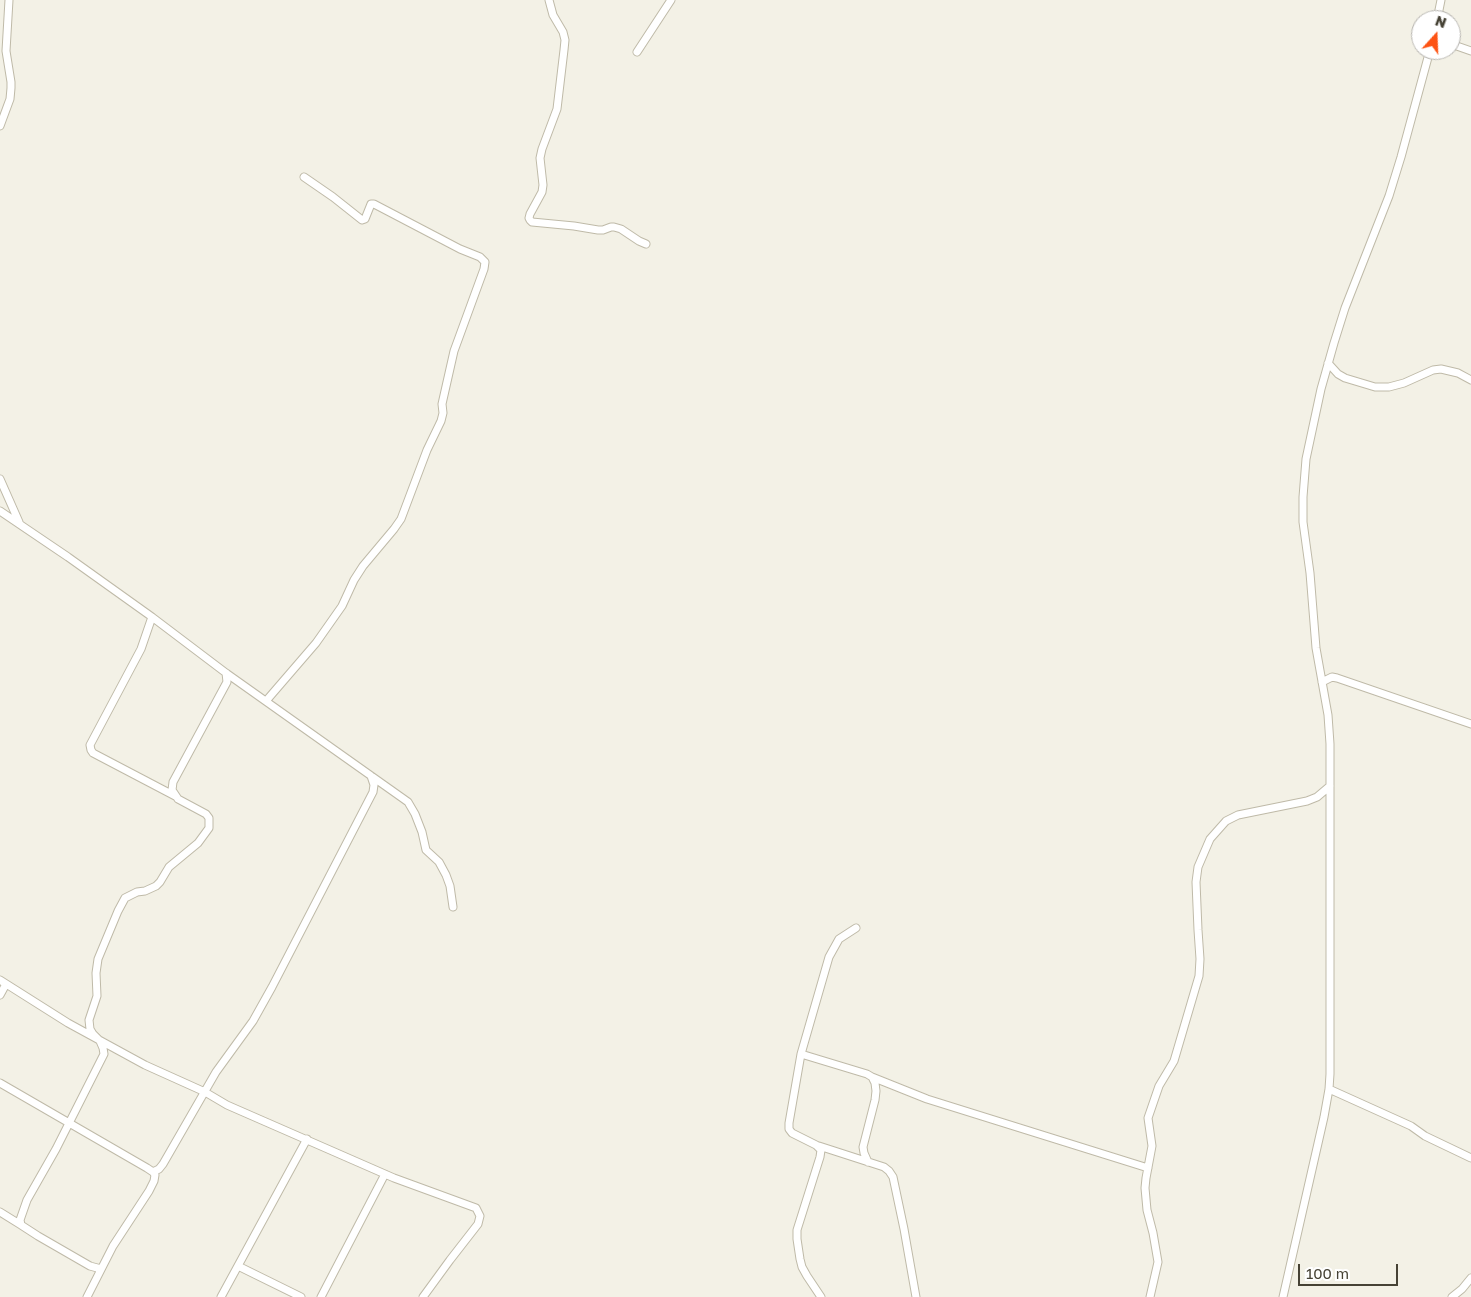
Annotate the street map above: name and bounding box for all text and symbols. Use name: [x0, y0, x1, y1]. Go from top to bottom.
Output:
north arrow: [1411, 10, 1461, 60]
text: N: [1433, 12, 1449, 31]
scale bar: [1301, 1254, 1401, 1286]
text: 100 m: [1306, 1264, 1349, 1282]

